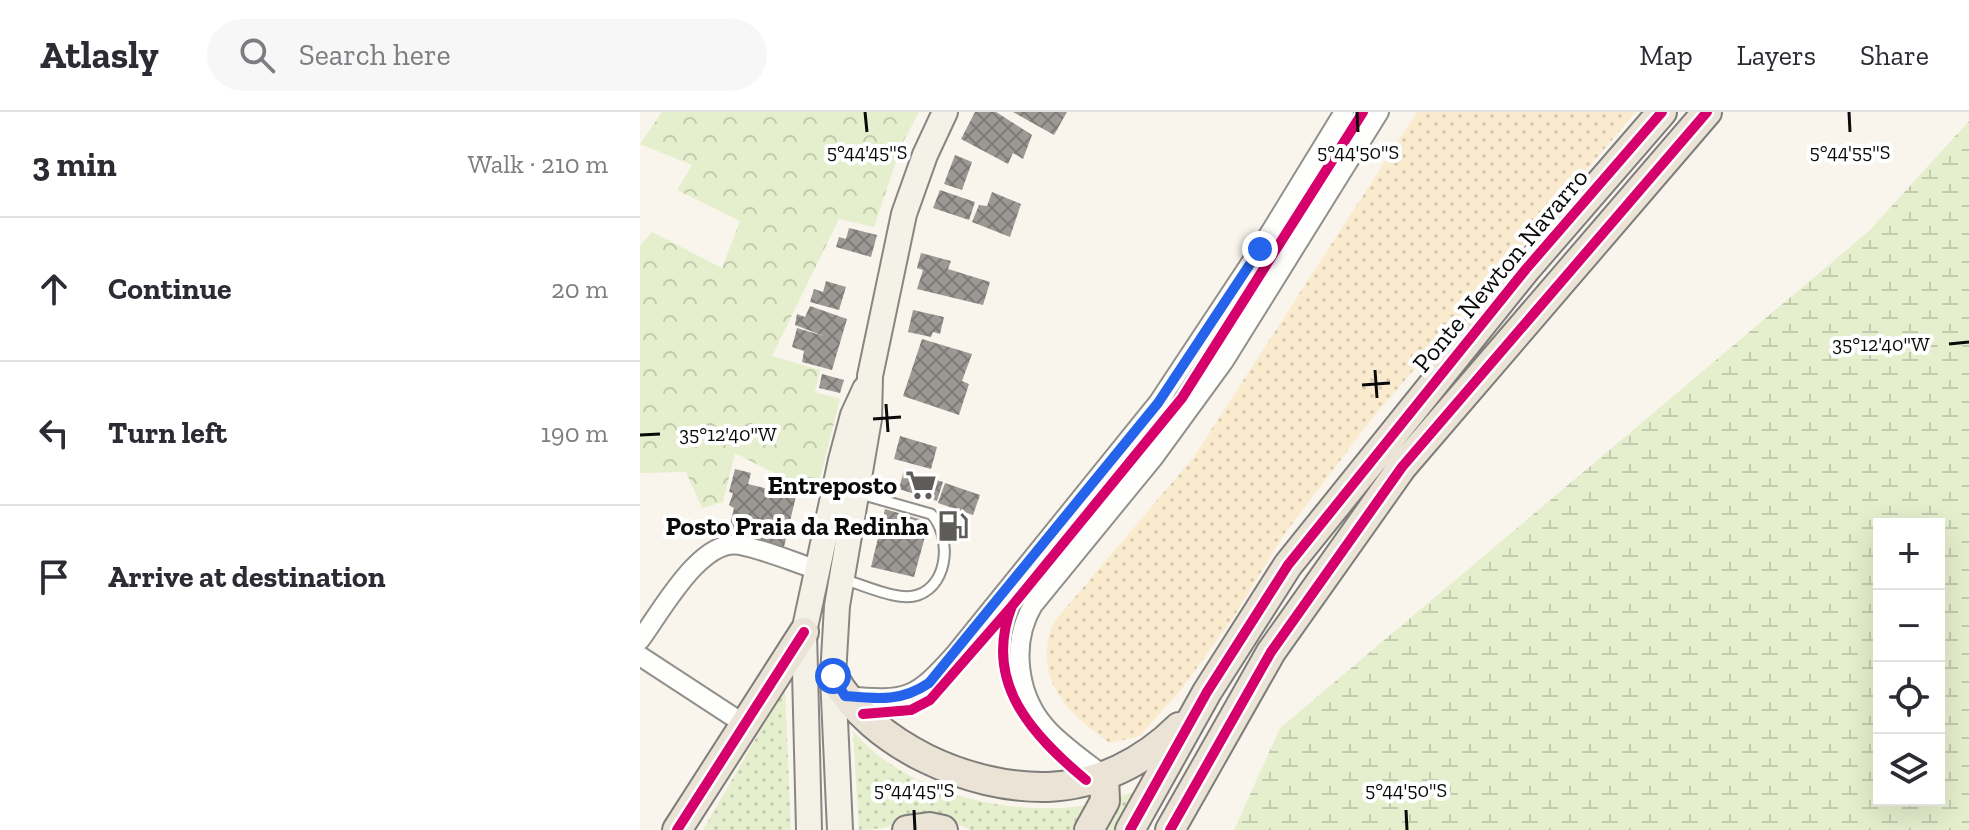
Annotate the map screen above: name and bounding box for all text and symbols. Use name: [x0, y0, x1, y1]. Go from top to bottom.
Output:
search box: [207, 19, 767, 91]
text: Atlasly: [40, 32, 159, 78]
icon: search: [235, 33, 279, 77]
text: Search here: [299, 37, 451, 73]
text: Map: [1639, 39, 1693, 72]
text: Layers: [1737, 39, 1816, 72]
text: Share: [1860, 39, 1929, 72]
text: 5°44'45"S: [827, 140, 907, 164]
text: 5°44'50"S: [1317, 140, 1399, 164]
text: 5°44'55"S: [1810, 140, 1890, 164]
text: 3 min: [32, 144, 117, 185]
text: Walk · 210 m: [468, 148, 608, 180]
street label: Ponte Newton Navarro: [1405, 162, 1595, 378]
route end: [1242, 231, 1278, 267]
icon: ahead: [32, 267, 76, 311]
text: Continue: [108, 271, 232, 307]
text: 20 m: [551, 273, 608, 305]
text: 35°12'40"W: [1832, 332, 1930, 356]
icon: left: [32, 411, 76, 455]
text: Turn left: [108, 415, 227, 451]
text: 190 m: [541, 417, 608, 449]
text: 35°12'40"W: [679, 422, 777, 446]
supermarket icon: Entreposto: [904, 468, 938, 502]
place label: Entreposto: [767, 469, 897, 501]
fuel station icon: Posto Praia da Redinha: [936, 509, 970, 543]
place label: Posto Praia da Redinha: [666, 510, 929, 542]
map controls: [1873, 518, 1945, 806]
button: +: [1873, 518, 1945, 590]
icon: arrive: [32, 555, 76, 599]
text: Arrive at destination: [108, 559, 385, 595]
button: −: [1873, 590, 1945, 662]
route start: [815, 658, 851, 694]
button: locate: [1873, 662, 1945, 734]
button: layers: [1873, 734, 1945, 806]
text: 5°44'45"S: [874, 778, 954, 802]
text: 5°44'50"S: [1365, 778, 1447, 802]

